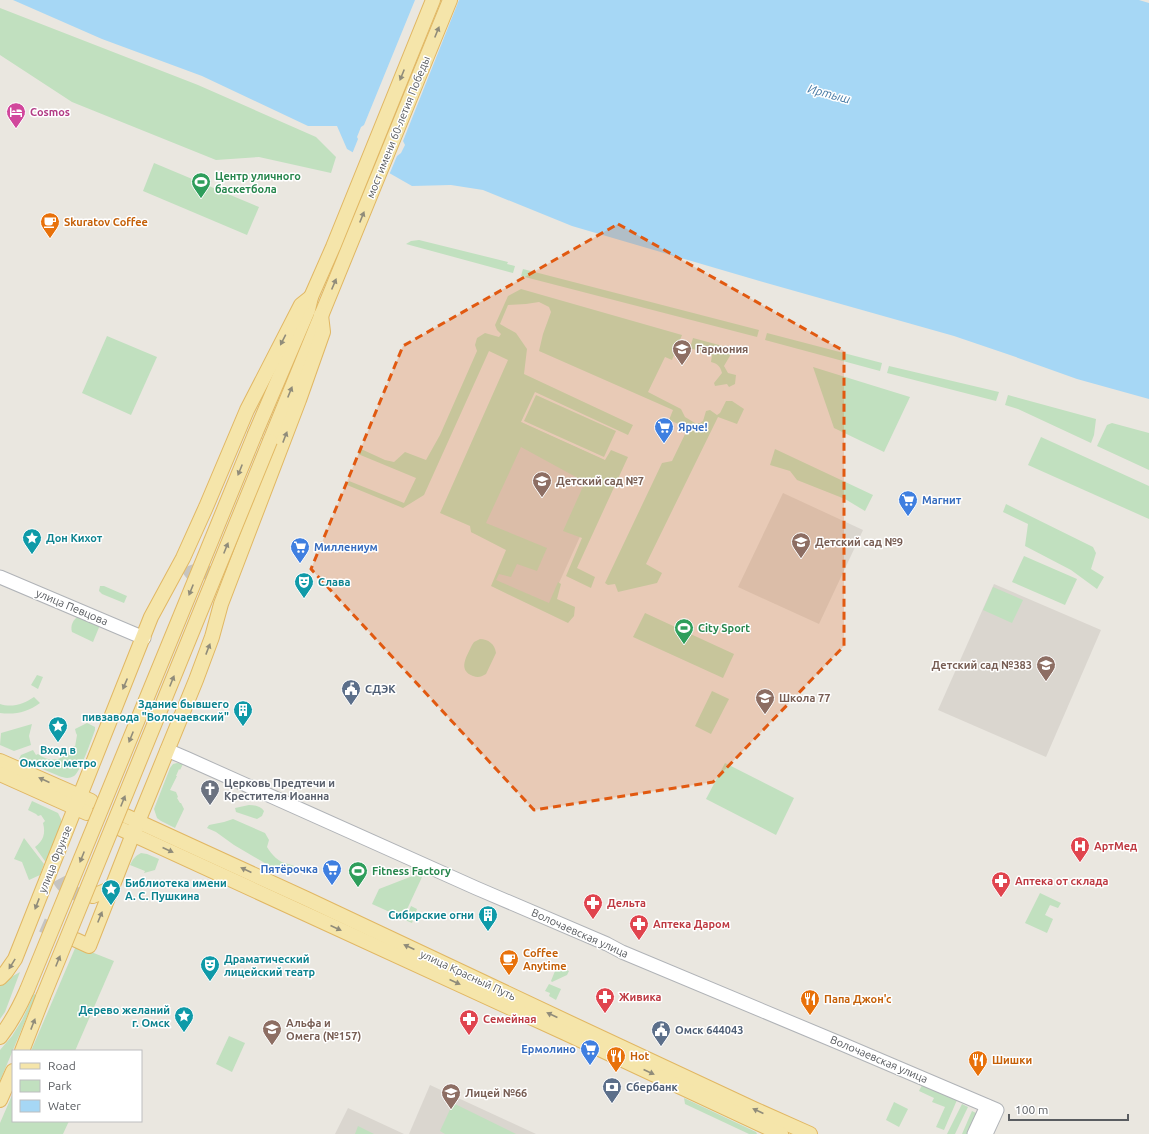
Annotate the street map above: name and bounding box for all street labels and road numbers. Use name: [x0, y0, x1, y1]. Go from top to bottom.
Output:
street label: мост имени 60-летия Победы: [364, 54, 432, 200]
street label: улица Певцова: [34, 586, 110, 628]
street label: улица Фрунзе: [36, 824, 74, 894]
street label: Волочаевская улица: [530, 906, 630, 960]
street label: улица Красный Путь: [418, 948, 518, 1003]
street label: Волочаевская улица: [828, 1033, 930, 1085]

